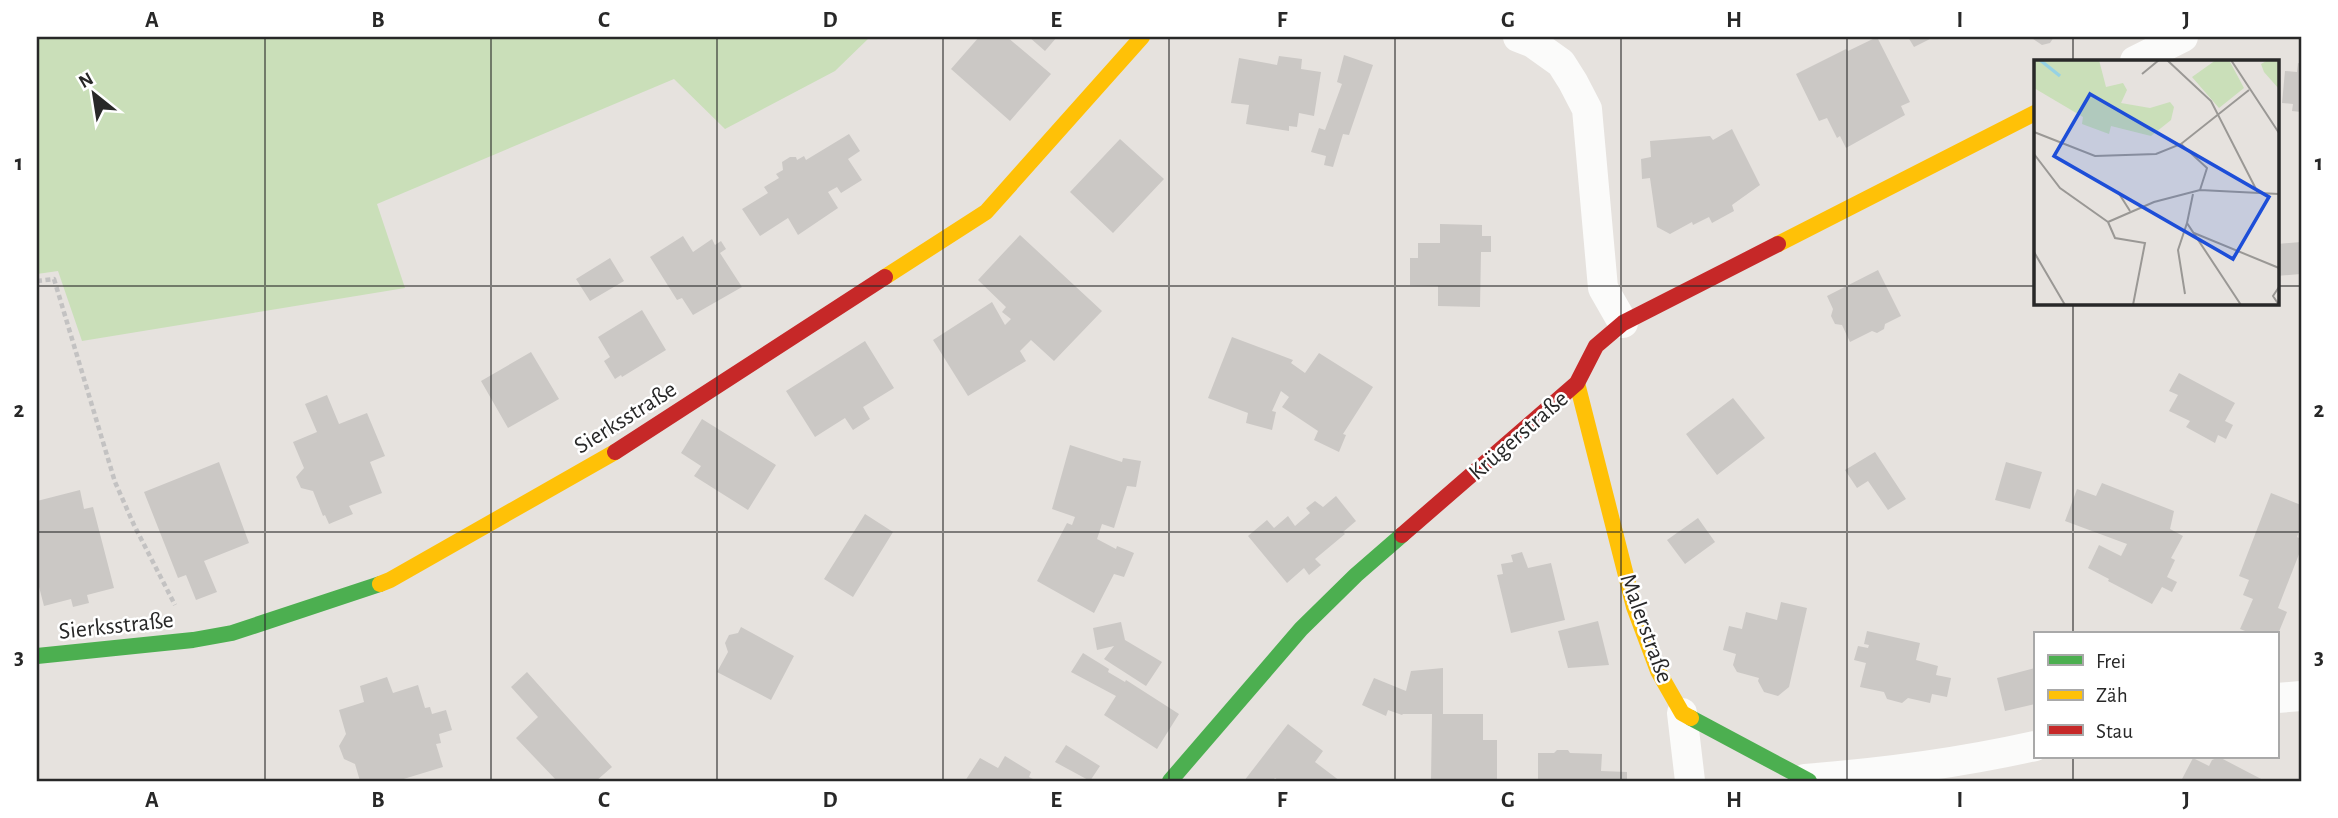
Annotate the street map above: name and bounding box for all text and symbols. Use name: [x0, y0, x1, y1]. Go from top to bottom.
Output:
text: A: [145, 9, 159, 32]
text: B: [371, 9, 385, 32]
text: C: [598, 9, 610, 32]
text: D: [822, 9, 838, 32]
text: E: [1050, 9, 1062, 32]
text: F: [1277, 9, 1288, 32]
text: G: [1501, 9, 1515, 32]
text: H: [1726, 9, 1742, 32]
text: I: [1957, 9, 1963, 32]
text: J: [2182, 9, 2190, 32]
north arrow: [60, 60, 130, 130]
inset map: [2034, 60, 2278, 304]
text: N: [76, 69, 97, 92]
text: 1: [15, 152, 23, 175]
text: 1: [2315, 152, 2323, 175]
street label: Sierksstraße: [570, 377, 681, 459]
street label: Krügerstraße: [1464, 386, 1573, 485]
text: 2: [14, 399, 25, 422]
text: 2: [2314, 399, 2325, 422]
street label: Malerstraße: [1615, 571, 1677, 686]
street label: Sierksstraße: [58, 608, 175, 644]
legend: [2034, 632, 2278, 758]
text: 3: [14, 646, 24, 669]
text: 3: [2314, 646, 2324, 669]
text: Frei: [2096, 651, 2126, 672]
text: Zäh: [2096, 685, 2128, 706]
text: Stau: [2096, 721, 2133, 742]
text: A: [145, 789, 159, 812]
text: B: [371, 789, 385, 812]
text: C: [598, 789, 610, 812]
text: D: [822, 789, 838, 812]
text: E: [1050, 789, 1062, 812]
text: F: [1277, 789, 1288, 812]
text: G: [1501, 789, 1515, 812]
text: H: [1726, 789, 1742, 812]
text: I: [1957, 789, 1963, 812]
text: J: [2182, 789, 2190, 812]

